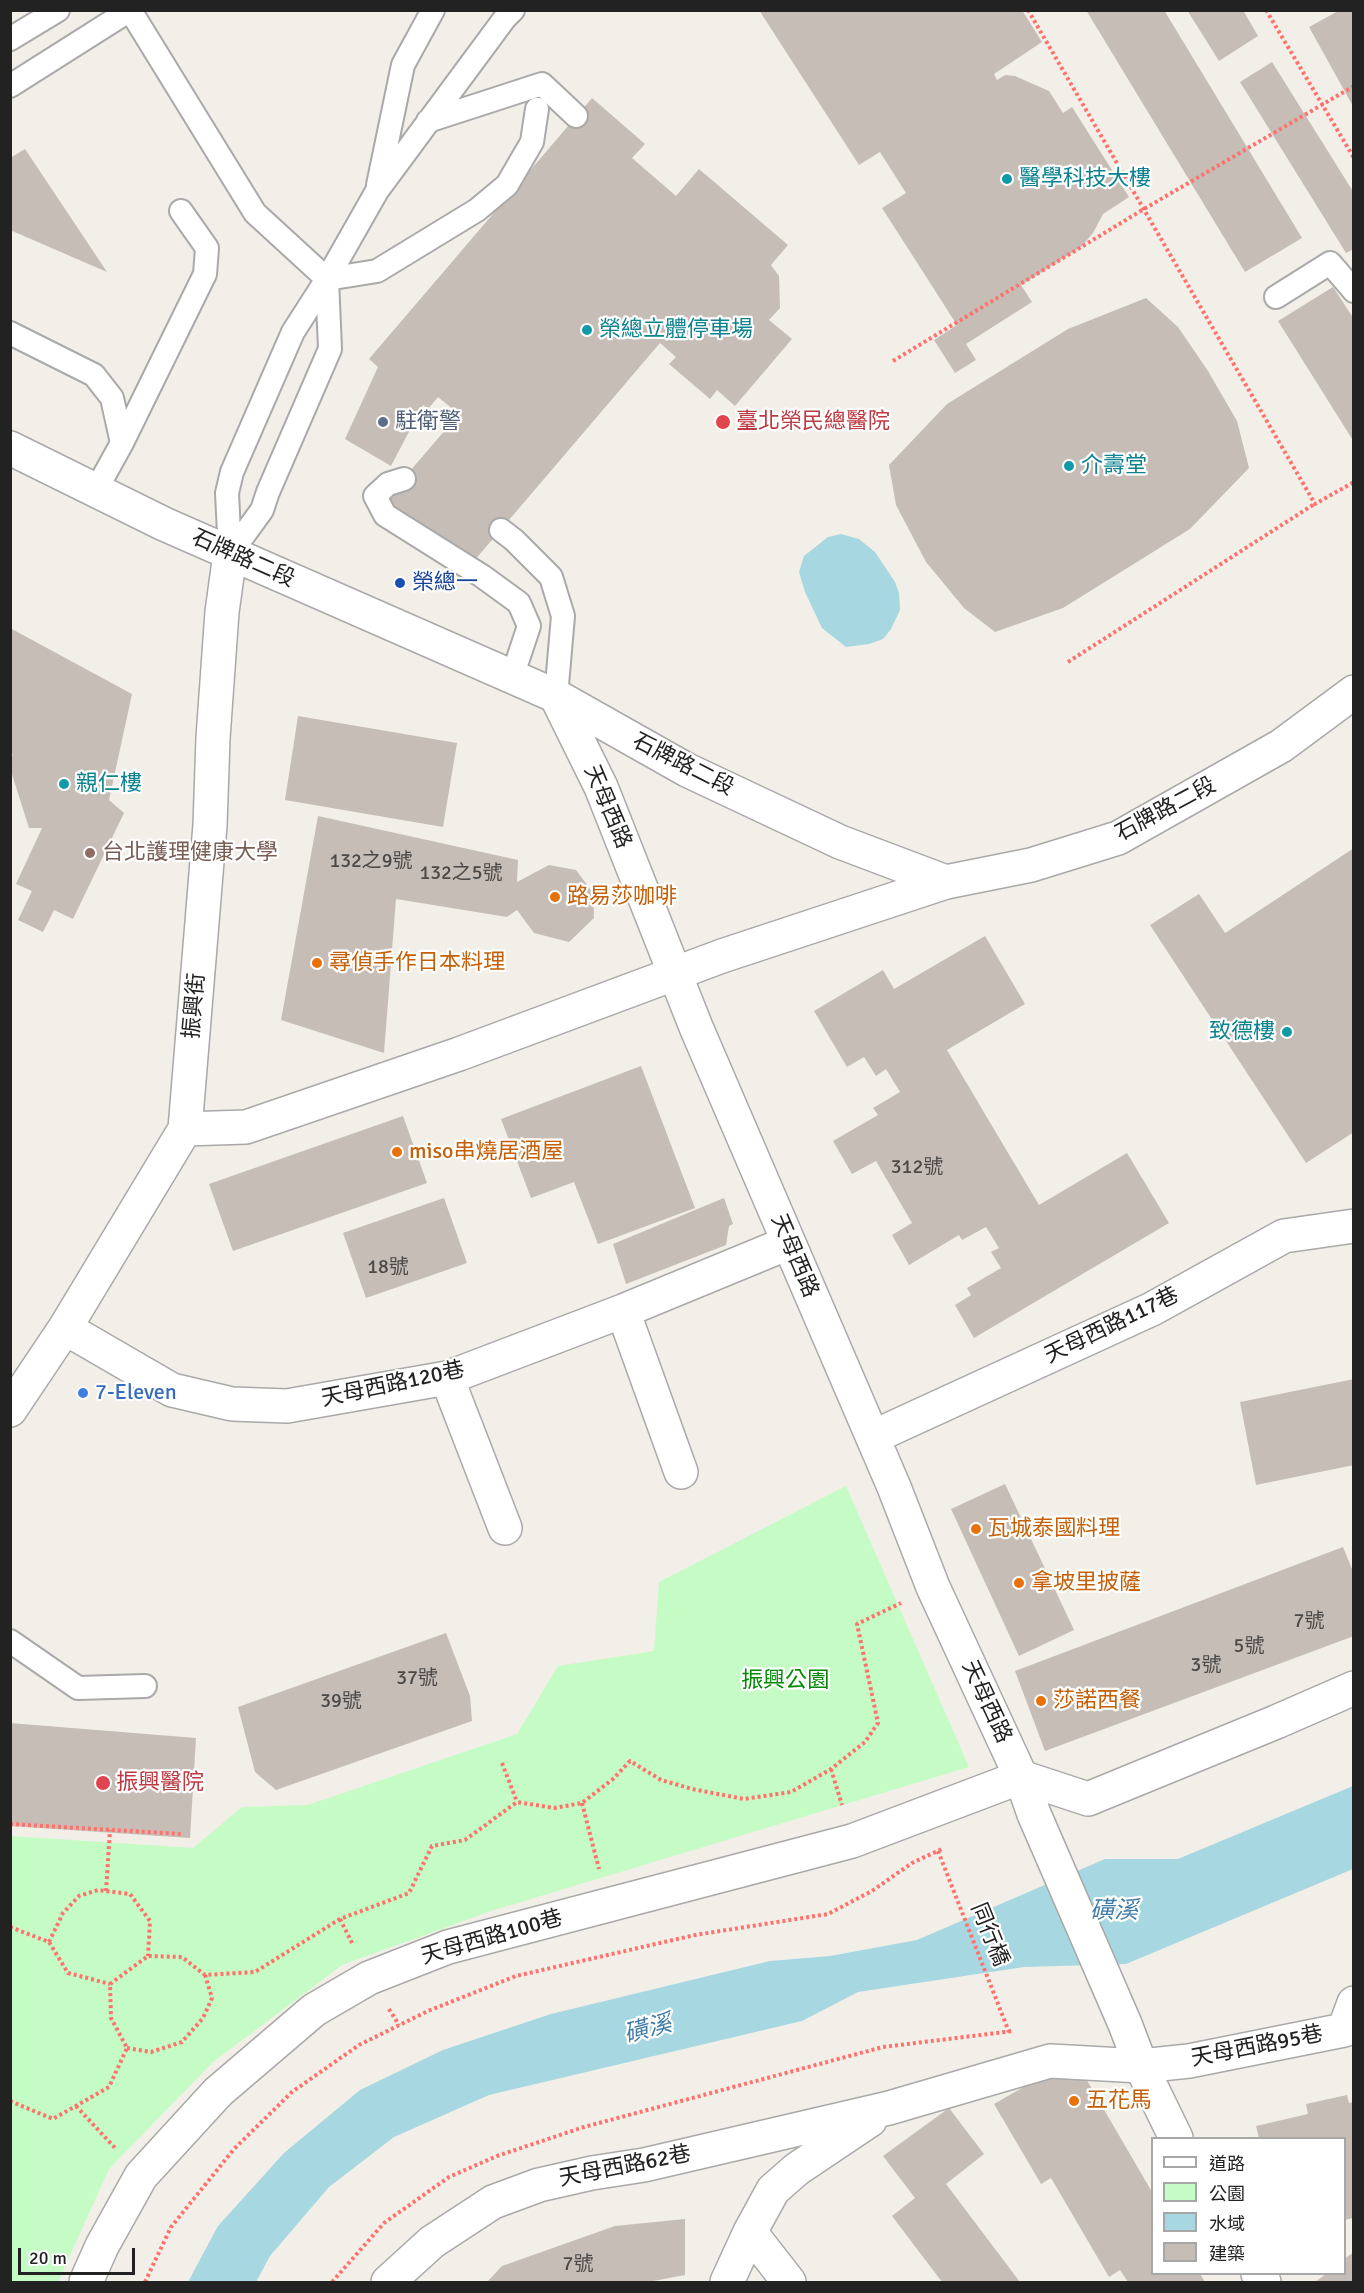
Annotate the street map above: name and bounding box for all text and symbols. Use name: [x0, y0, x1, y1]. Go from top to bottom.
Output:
place label: 醫學科技大樓: [1019, 166, 1151, 192]
marker: 醫學科技大樓: [1000, 172, 1014, 186]
place label: 榮總立體停車場: [599, 317, 753, 343]
marker: 榮總立體停車場: [580, 323, 594, 337]
place label: 駐衛警: [395, 409, 461, 435]
place label: 臺北榮民總醫院: [736, 409, 890, 435]
marker: 臺北榮民總醫院: [714, 413, 732, 431]
marker: 駐衛警: [376, 415, 390, 429]
place label: 介壽堂: [1081, 453, 1147, 479]
marker: 介壽堂: [1062, 459, 1076, 473]
street label: 石牌路二段: [187, 525, 299, 593]
place label: 榮總一: [412, 570, 478, 596]
marker: 榮總一: [393, 576, 407, 590]
street label: 石牌路二段: [628, 728, 738, 802]
street label: 天母西路: [578, 761, 636, 853]
place label: 親仁樓: [76, 771, 142, 797]
street label: 石牌路二段: [1111, 773, 1221, 847]
marker: 親仁樓: [57, 777, 71, 791]
place label: 台北護理健康大學: [102, 840, 278, 866]
marker: 台北護理健康大學: [83, 846, 97, 860]
house number: 132之9號: [329, 850, 413, 874]
house number: 132之5號: [419, 862, 503, 886]
place label: 路易莎咖啡: [567, 884, 677, 910]
marker: 路易莎咖啡: [548, 890, 562, 904]
place label: 尋偵手作日本料理: [329, 950, 505, 976]
marker: 尋偵手作日本料理: [310, 956, 324, 970]
street label: 振興街: [179, 972, 211, 1040]
place label: 致德樓: [1209, 1019, 1275, 1045]
marker: 致德樓: [1280, 1025, 1294, 1039]
place label: miso串燒居酒屋: [409, 1139, 564, 1165]
marker: miso串燒居酒屋: [390, 1145, 404, 1159]
house number: 312號: [891, 1156, 943, 1180]
street label: 天母西路: [765, 1210, 823, 1302]
house number: 18號: [367, 1256, 409, 1280]
street label: 天母西路117巷: [1041, 1282, 1183, 1370]
street label: 天母西路120巷: [319, 1357, 467, 1413]
place label: 7-Eleven: [95, 1380, 177, 1406]
marker: 7-Eleven: [76, 1386, 90, 1400]
place label: 瓦城泰國料理: [988, 1516, 1120, 1542]
marker: 瓦城泰國料理: [969, 1522, 983, 1536]
place label: 拿坡里披薩: [1031, 1570, 1141, 1596]
marker: 拿坡里披薩: [1012, 1576, 1026, 1590]
house number: 7號: [1294, 1610, 1324, 1634]
house number: 5號: [1234, 1635, 1264, 1659]
house number: 3號: [1191, 1654, 1221, 1678]
street label: 天母西路: [955, 1657, 1017, 1747]
house number: 37號: [396, 1667, 438, 1691]
park label: 振興公園: [741, 1668, 829, 1694]
place label: 莎諾西餐: [1053, 1688, 1141, 1714]
house number: 39號: [320, 1690, 362, 1714]
marker: 莎諾西餐: [1034, 1694, 1048, 1708]
place label: 振興醫院: [116, 1770, 204, 1796]
marker: 振興醫院: [94, 1774, 112, 1792]
water label: 磺溪: [1090, 1898, 1138, 1926]
street label: 同行橋: [964, 1899, 1014, 1971]
street label: 天母西路100巷: [418, 1905, 566, 1971]
water label: 磺溪: [621, 2010, 675, 2050]
street label: 天母西路95巷: [1189, 2021, 1325, 2073]
place label: 五花馬: [1086, 2088, 1152, 2114]
marker: 五花馬: [1067, 2094, 1081, 2108]
legend: [1151, 2137, 1346, 2275]
street label: 天母西路62巷: [557, 2141, 693, 2193]
text: 道路: [1209, 2153, 1245, 2175]
text: 公園: [1209, 2183, 1245, 2205]
text: 水域: [1209, 2213, 1245, 2235]
scale bar: [21, 2236, 138, 2274]
text: 建築: [1209, 2243, 1245, 2265]
text: 20 m: [29, 2247, 67, 2269]
house number: 7號: [563, 2253, 593, 2277]

